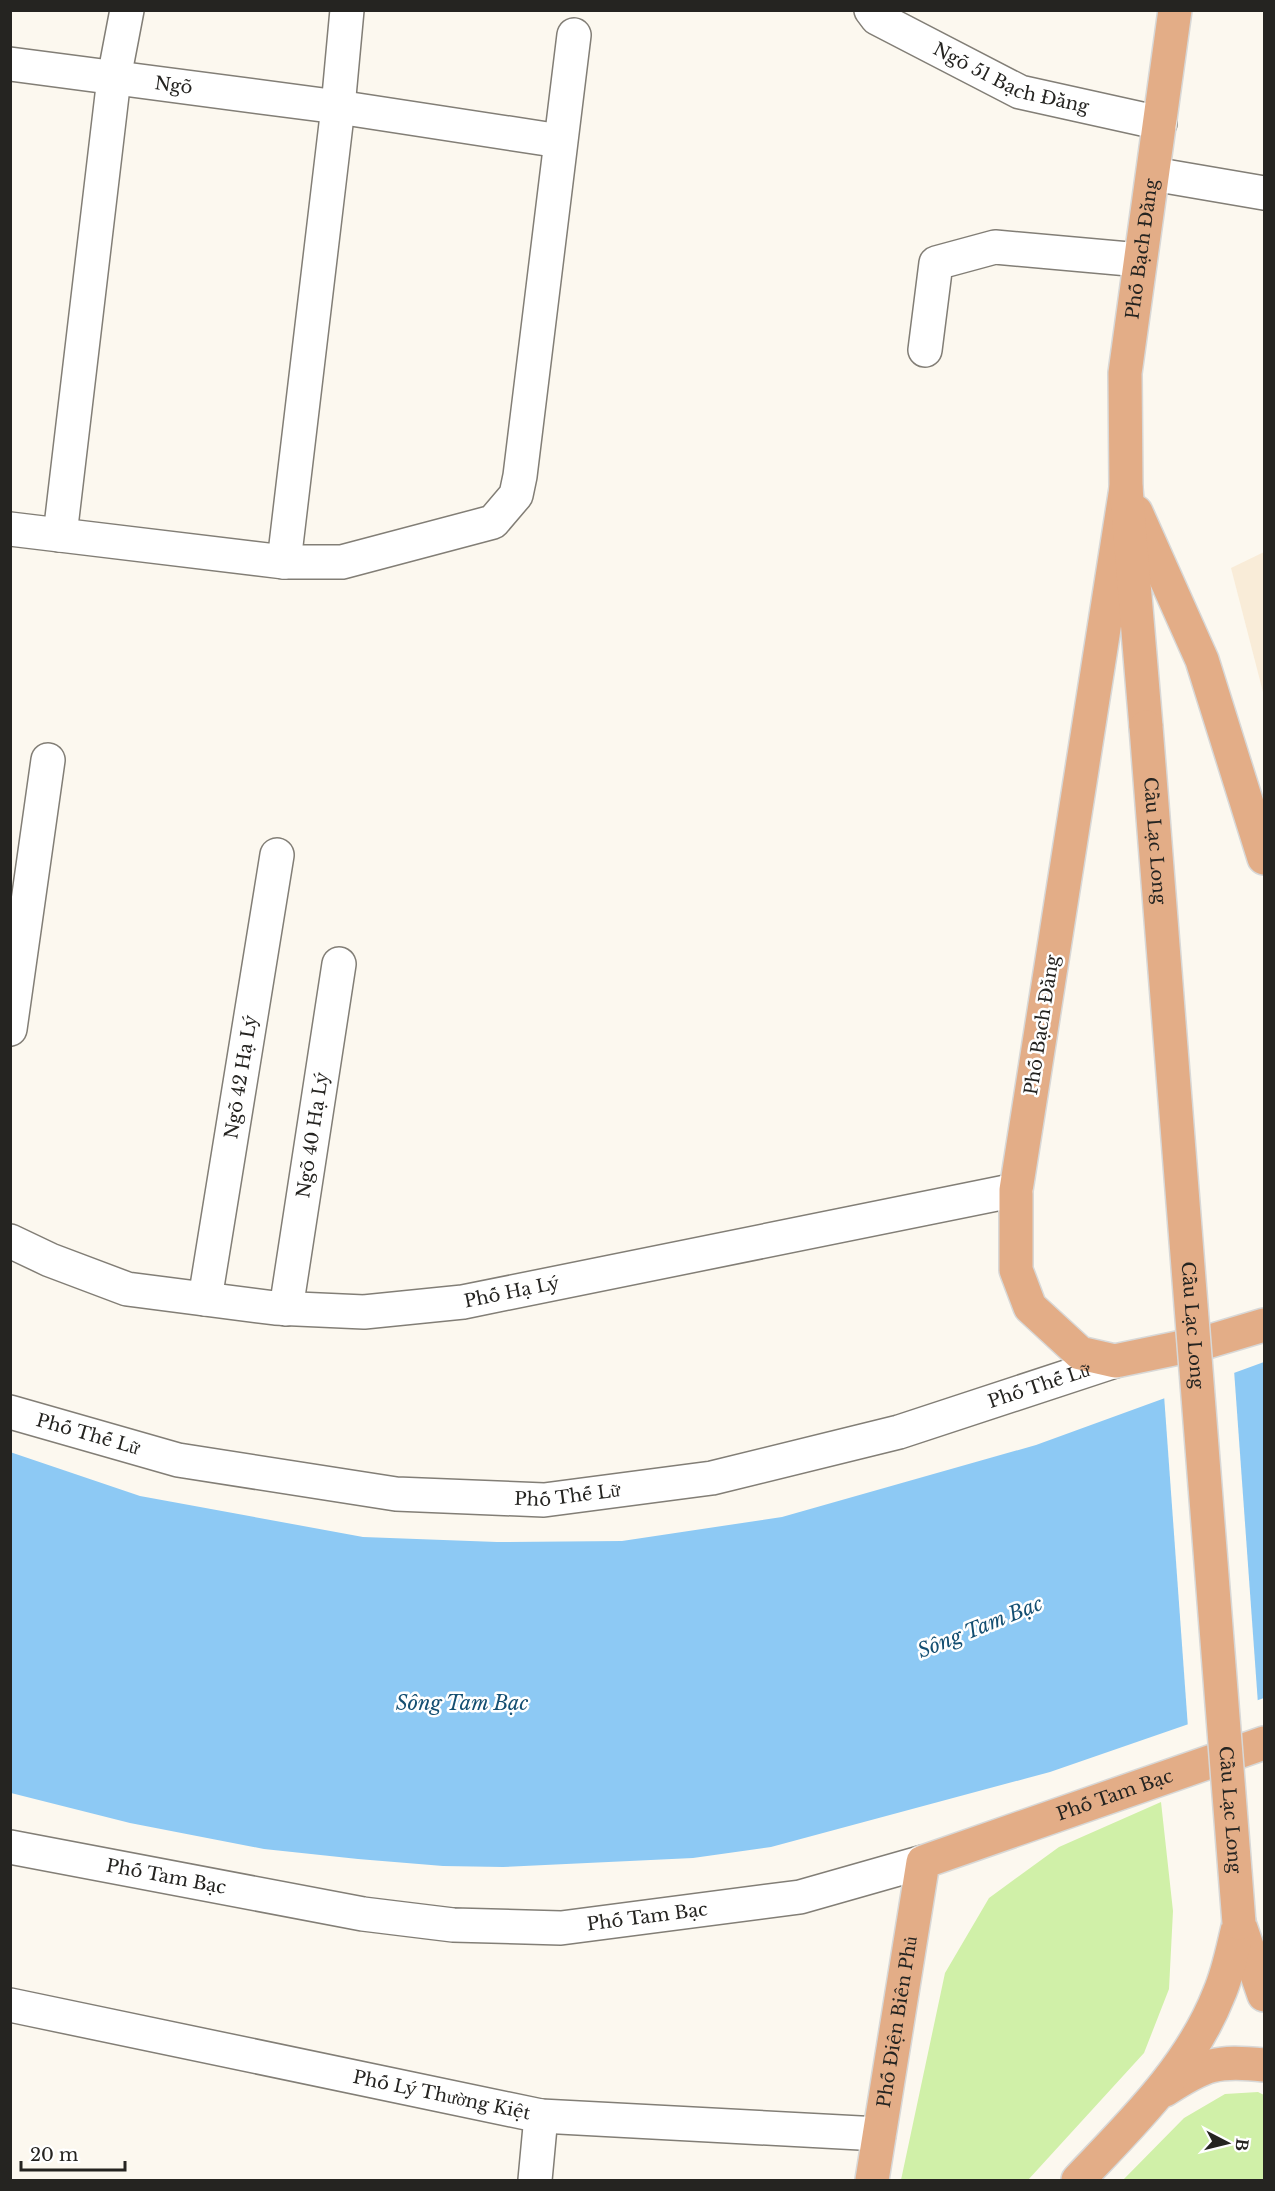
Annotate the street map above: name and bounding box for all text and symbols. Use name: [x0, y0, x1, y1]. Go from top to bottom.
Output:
street label: Ngõ 51 Bạch Đằng: [929, 38, 1091, 118]
street label: Ngõ: [153, 72, 194, 99]
street label: Phố Bạch Đằng: [1122, 177, 1163, 321]
street label: Cầu Lạc Long: [1139, 776, 1171, 905]
street label: Phố Bạch Đằng: [1020, 953, 1064, 1097]
street label: Ngõ 42 Hạ Lý: [220, 1013, 262, 1140]
street label: Ngõ 40 Hạ Lý: [292, 1070, 333, 1199]
street label: Cầu Lạc Long: [1177, 1261, 1208, 1390]
street label: Phố Hạ Lý: [462, 1272, 562, 1313]
street label: Phố Thế Lữ: [985, 1358, 1094, 1413]
street label: Phố Thế Lữ: [34, 1409, 143, 1460]
street label: Phố Thế Lữ: [514, 1479, 623, 1512]
water label: Sông Tam Bạc: [914, 1591, 1046, 1663]
water label: Sông Tam Bạc: [396, 1691, 529, 1715]
street label: Cầu Lạc Long: [1214, 1745, 1246, 1874]
street label: Phố Tam Bạc: [1054, 1765, 1176, 1826]
street label: Phố Tam Bạc: [104, 1854, 228, 1899]
street label: Phố Tam Bạc: [586, 1898, 709, 1936]
street label: Phố Điện Biên Phủ: [873, 1935, 922, 2109]
street label: Phố Lý Thường Kiệt: [351, 2066, 533, 2125]
north arrow: [1197, 2113, 1257, 2173]
scale bar: [21, 2134, 124, 2172]
text: B: [1231, 2137, 1253, 2153]
text: 20 m: [30, 2144, 78, 2166]

